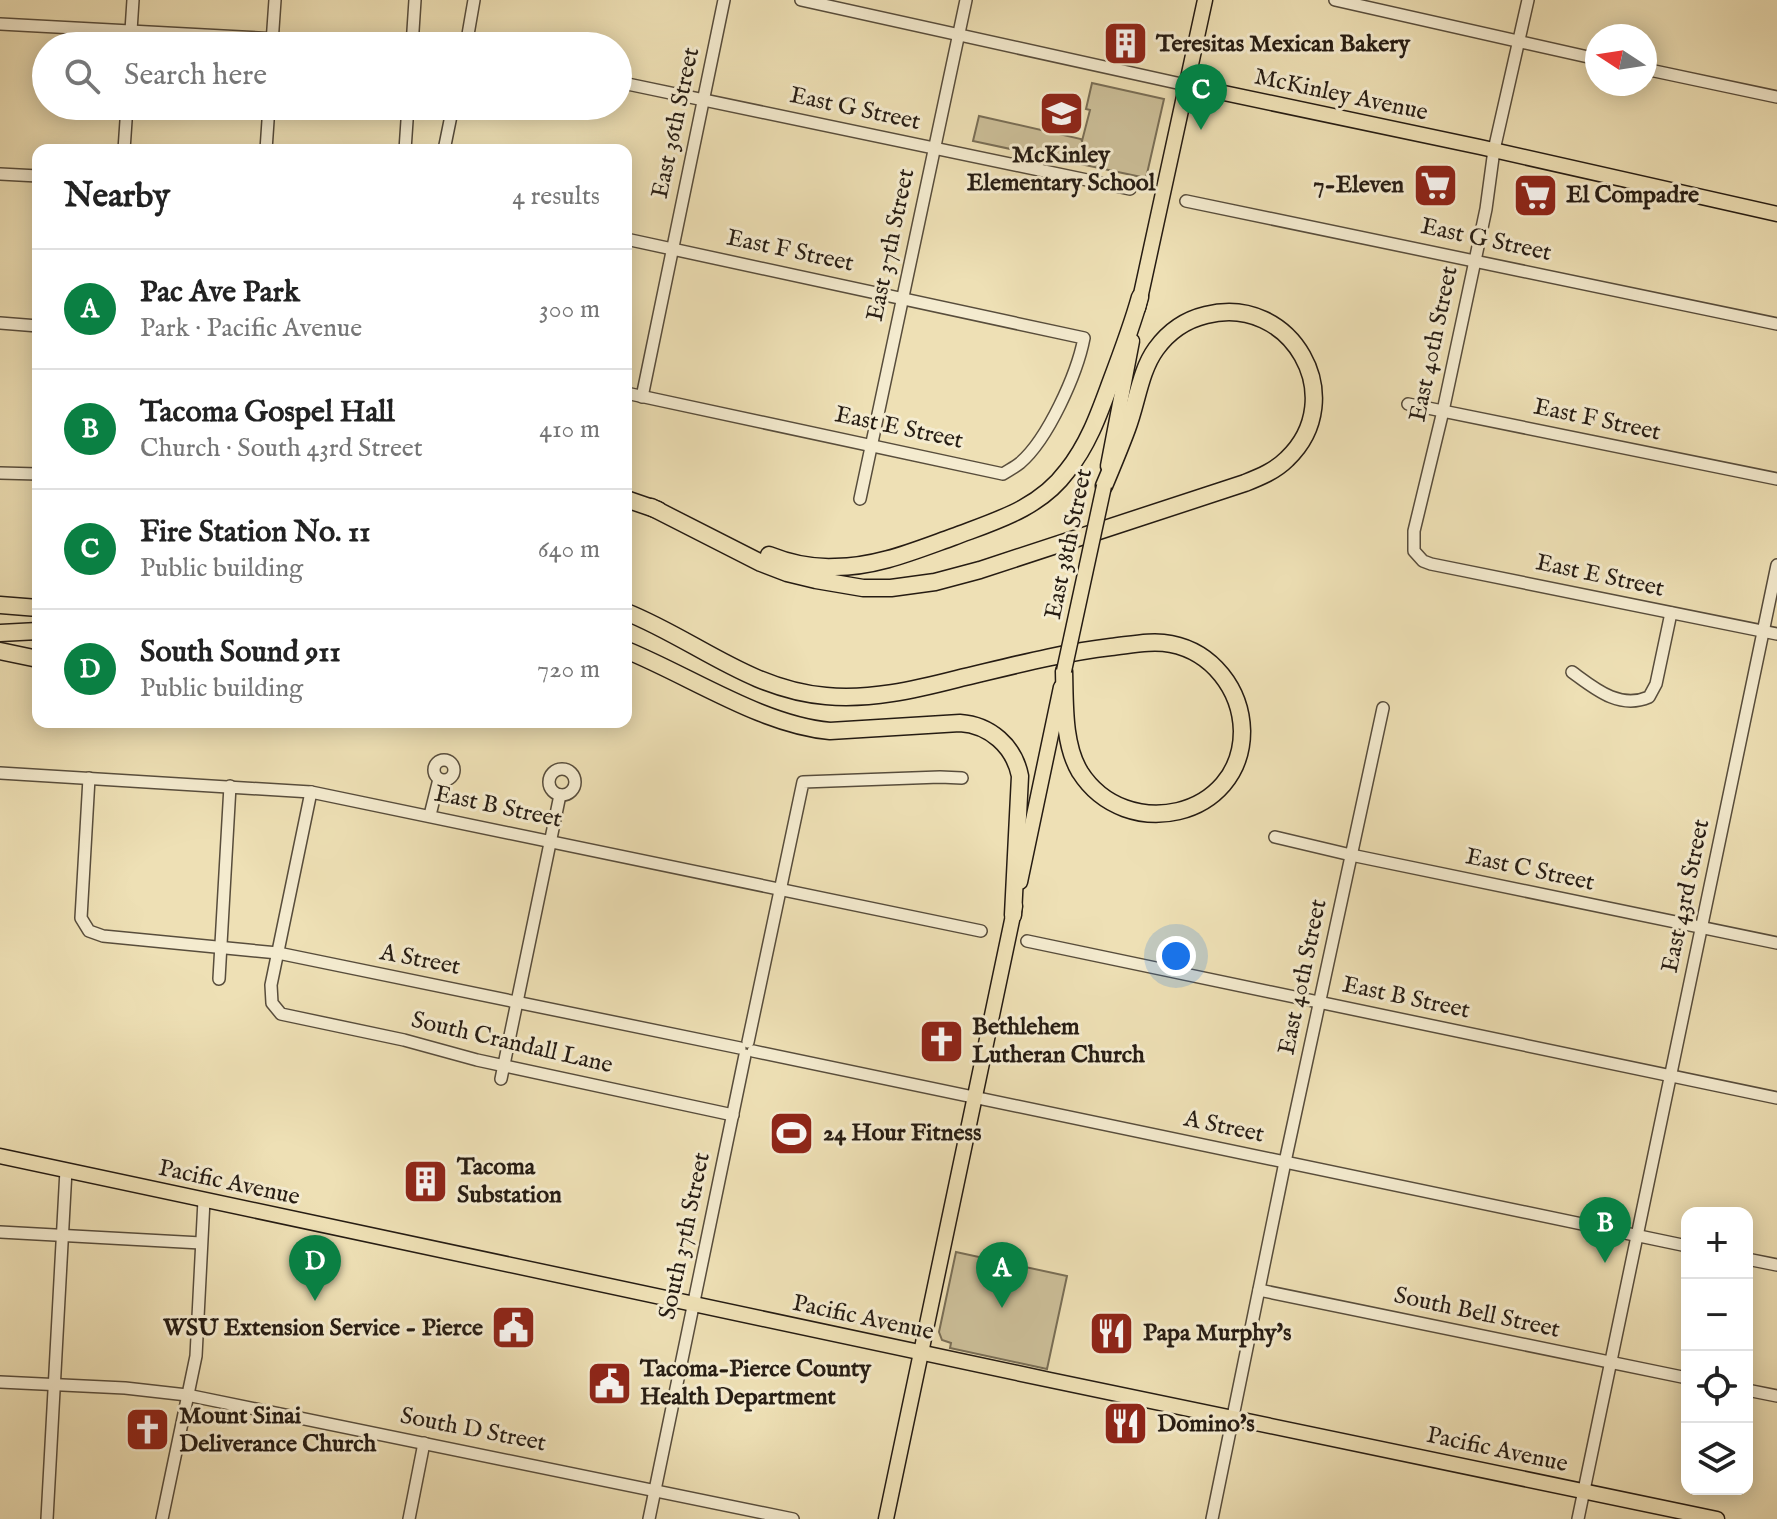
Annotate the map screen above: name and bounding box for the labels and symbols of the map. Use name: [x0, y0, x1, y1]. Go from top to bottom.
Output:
building icon: Teresitas Mexican Bakery: [1101, 20, 1149, 68]
north arrow: [1585, 24, 1657, 96]
place label: Teresitas Mexican Bakery: [1155, 29, 1411, 60]
street label: East 36th Street: [645, 45, 707, 201]
street label: McKinley Avenue: [1251, 61, 1431, 129]
pin: C: [1175, 64, 1227, 130]
street label: East G Street: [787, 80, 923, 138]
school or university icon: McKinley Elementary School: [1037, 89, 1085, 137]
place label: McKinley Elementary School: [967, 140, 1156, 199]
supermarket icon: 7-Eleven: [1411, 161, 1459, 209]
street label: East 37th Street: [860, 166, 922, 324]
place label: 7-Eleven: [1313, 170, 1404, 201]
supermarket icon: El Compadre: [1511, 171, 1559, 219]
place label: El Compadre: [1566, 180, 1699, 211]
street label: East G Street: [1418, 211, 1554, 269]
street label: East F Street: [724, 222, 856, 280]
street label: East 40th Street: [1402, 263, 1466, 425]
street label: East F Street: [1531, 391, 1663, 449]
street label: East E Street: [832, 399, 966, 457]
street label: East 38th Street: [1038, 466, 1100, 622]
street label: East E Street: [1533, 547, 1667, 605]
street label: East B Street: [431, 778, 565, 836]
street label: East 43rd Street: [1655, 816, 1717, 976]
street label: East C Street: [1463, 841, 1597, 899]
street label: East 40th Street: [1271, 896, 1335, 1058]
your location: [1156, 936, 1196, 976]
street label: A Street: [376, 937, 463, 983]
street label: East B Street: [1339, 969, 1473, 1027]
street label: South Crandall Lane: [408, 1005, 616, 1081]
place label: Bethlehem Lutheran Church: [972, 1012, 1145, 1071]
church icon: Bethlehem Lutheran Church: [917, 1017, 965, 1065]
street label: A Street: [1180, 1103, 1267, 1151]
sports icon: 24 Hour Fitness: [768, 1109, 816, 1157]
place label: 24 Hour Fitness: [823, 1118, 982, 1149]
street label: South 37th Street: [652, 1150, 718, 1322]
place label: Tacoma Substation: [456, 1152, 562, 1211]
street label: Pacific Avenue: [156, 1153, 302, 1213]
building icon: Tacoma Substation: [402, 1157, 450, 1205]
pin: B: [1579, 1197, 1631, 1263]
pin: D: [289, 1235, 341, 1301]
pin: A: [976, 1242, 1028, 1308]
street label: South Bell Street: [1391, 1280, 1563, 1346]
street label: Pacific Avenue: [790, 1288, 936, 1348]
public building icon: WSU Extension Service - Pierce: [490, 1304, 538, 1352]
restaurant icon: Papa Murphy's: [1088, 1309, 1136, 1357]
place label: WSU Extension Service - Pierce: [162, 1313, 483, 1344]
place label: Papa Murphy's: [1143, 1318, 1292, 1349]
place label: Tacoma-Pierce County Health Department: [639, 1354, 872, 1413]
public building icon: Tacoma-Pierce County Health Department: [585, 1359, 633, 1407]
restaurant icon: Domino's: [1102, 1400, 1150, 1448]
place label: Mount Sinai Deliverance Church: [179, 1401, 377, 1460]
street label: South D Street: [397, 1401, 549, 1459]
church icon: Mount Sinai Deliverance Church: [124, 1406, 172, 1454]
place label: Domino's: [1157, 1409, 1255, 1440]
street label: Pacific Avenue: [1424, 1420, 1570, 1480]

